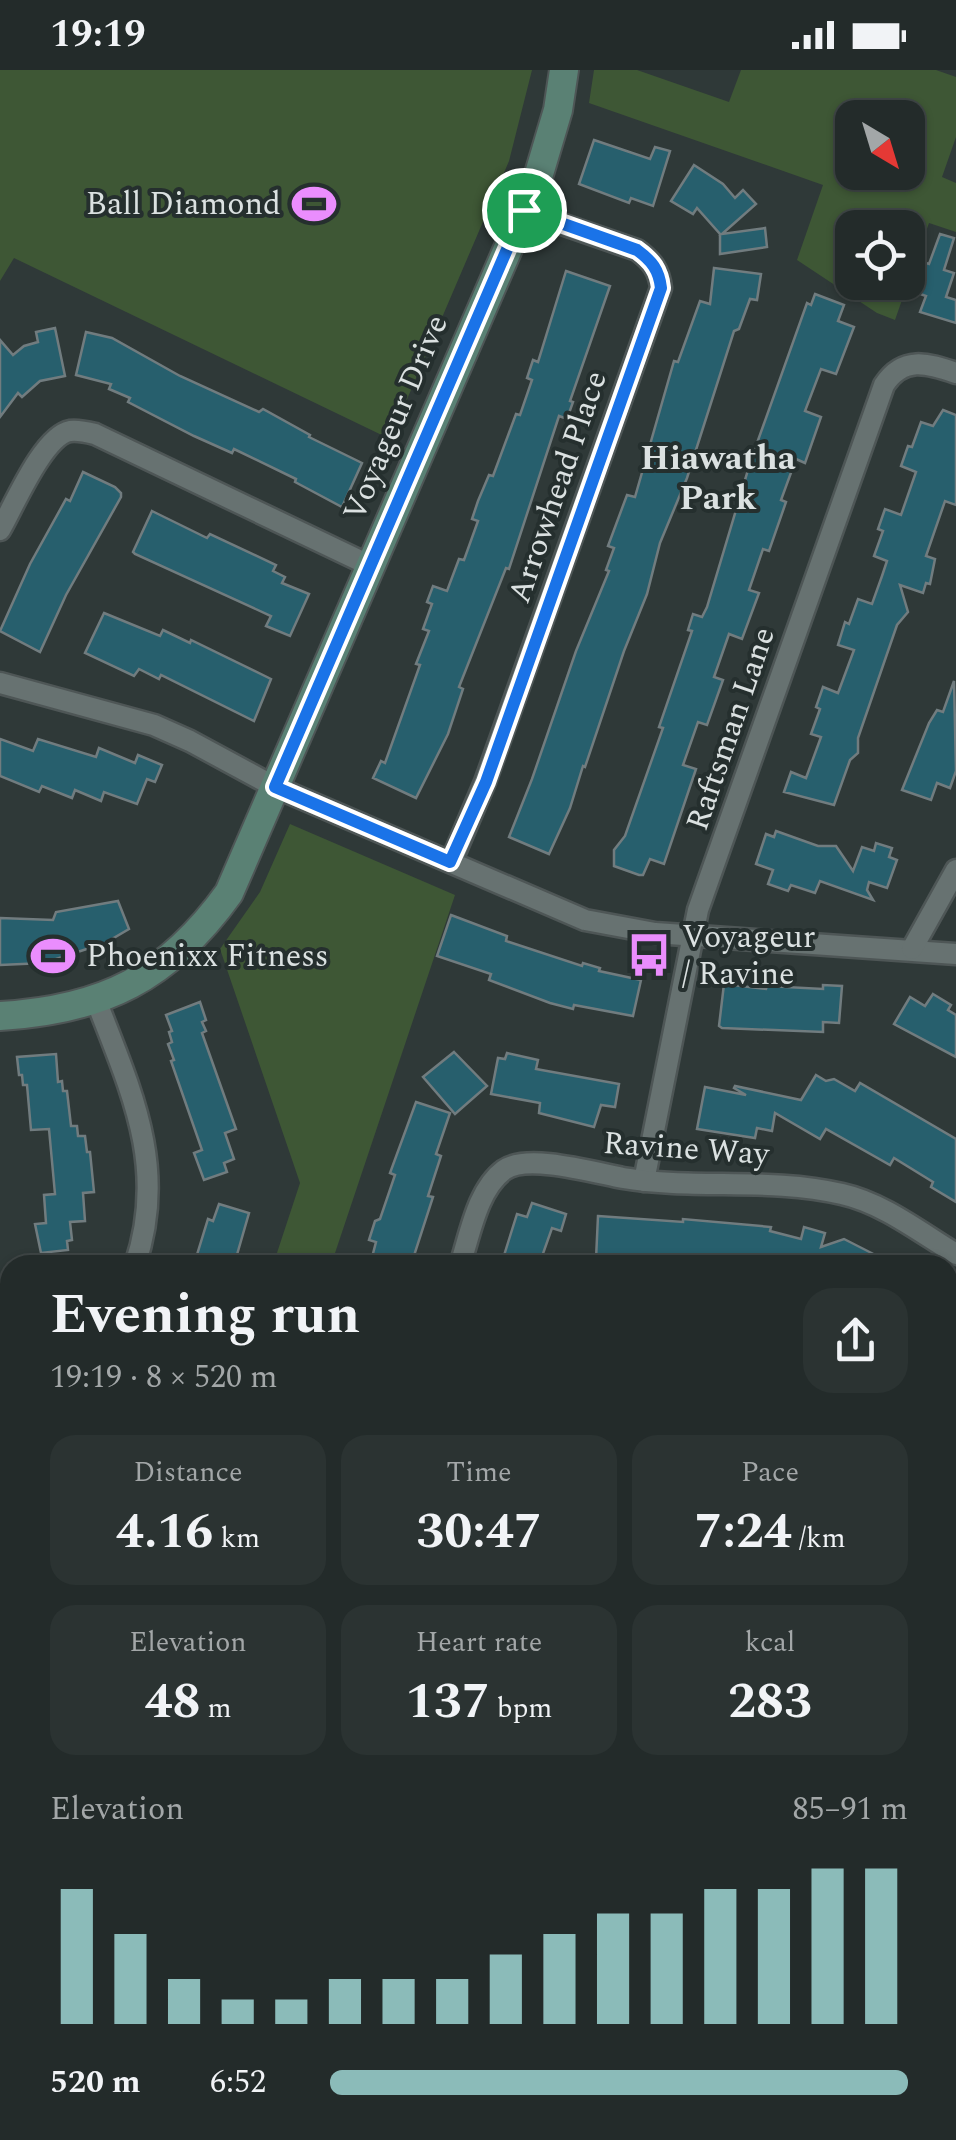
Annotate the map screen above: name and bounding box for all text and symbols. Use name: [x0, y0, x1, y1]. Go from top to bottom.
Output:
text: 19:19: [50, 6, 145, 64]
north arrow: [835, 100, 925, 190]
map controls: [835, 100, 925, 300]
pin: [482, 168, 567, 253]
place label: Ball Diamond: [86, 180, 281, 229]
sports icon: Ball Diamond: [290, 180, 338, 228]
icon: arrive: [497, 183, 552, 238]
button: locate: [835, 210, 925, 300]
street label: Voyageur Drive: [330, 307, 462, 529]
street label: Arrowhead Place: [495, 364, 621, 610]
district label: Hiawatha Park: [640, 432, 796, 525]
street label: Raftsman Lane: [673, 621, 789, 837]
place label: Voyageur / Ravine: [682, 913, 816, 999]
bus stop icon: Voyageur / Ravine: [625, 931, 673, 979]
sports icon: Phoenixx Fitness: [29, 932, 77, 980]
place label: Phoenixx Fitness: [86, 932, 329, 981]
street label: Ravine Way: [601, 1119, 772, 1179]
text: Evening run: [50, 1274, 360, 1357]
button: share: [803, 1288, 908, 1393]
text: 19:19 · 8 × 520 m: [50, 1353, 278, 1402]
text: Distance: [133, 1451, 243, 1494]
text: Time: [446, 1451, 512, 1494]
text: Pace: [741, 1451, 799, 1494]
text: 4.16: [116, 1494, 213, 1570]
text: 30:47: [416, 1494, 542, 1570]
text: 7:24: [694, 1494, 792, 1570]
text: km: [213, 1517, 260, 1560]
text: /km: [792, 1517, 846, 1560]
text: Elevation: [129, 1621, 247, 1664]
text: Heart rate: [416, 1621, 542, 1664]
text: kcal: [745, 1621, 795, 1664]
text: 48: [144, 1664, 201, 1740]
text: 137: [406, 1664, 490, 1740]
text: 283: [728, 1664, 812, 1740]
text: m: [201, 1687, 232, 1730]
text: bpm: [490, 1687, 552, 1730]
text: Elevation: [50, 1785, 184, 1834]
text: 85–91 m: [792, 1785, 908, 1834]
text: 520 m: [50, 2058, 141, 2107]
text: 6:52: [210, 2058, 266, 2107]

